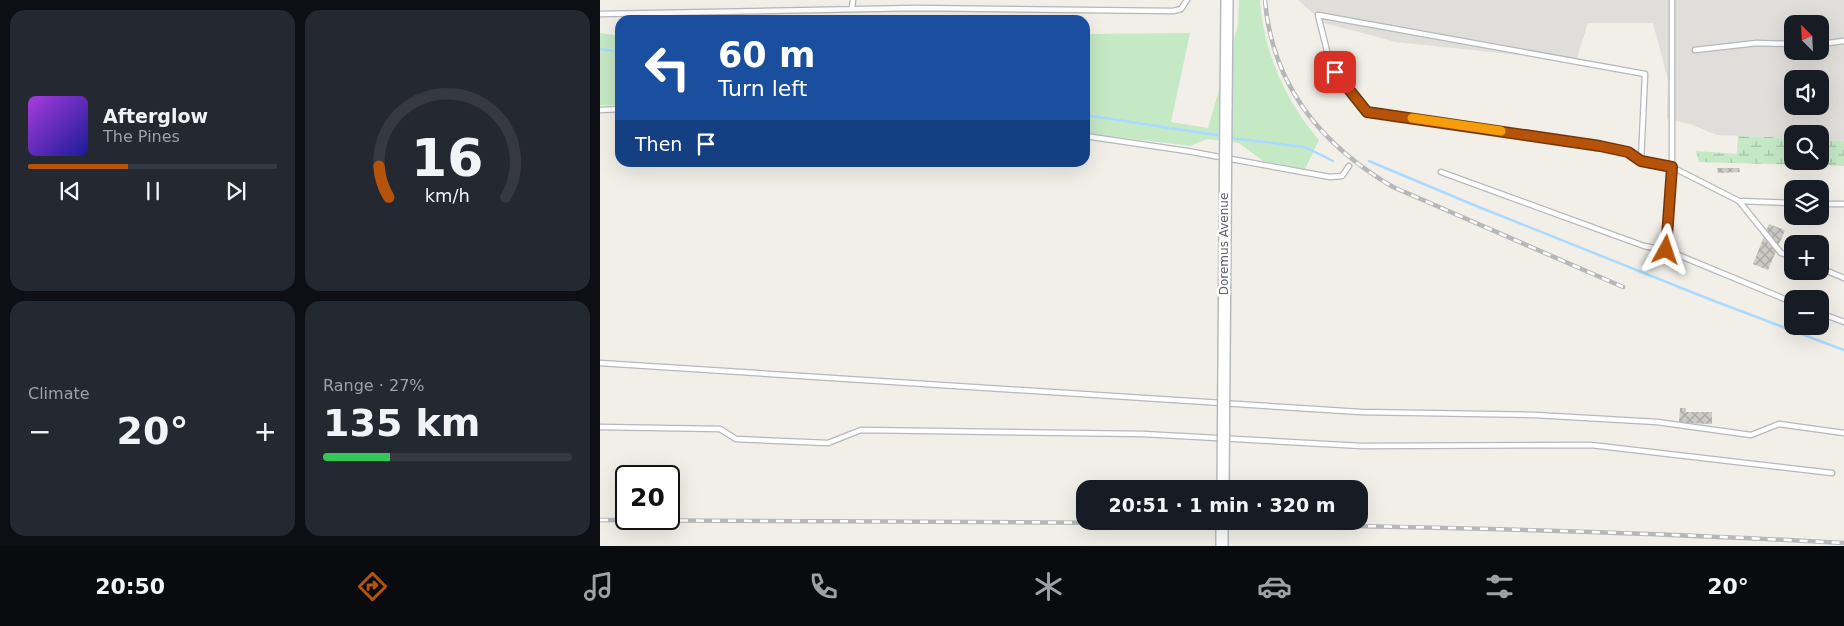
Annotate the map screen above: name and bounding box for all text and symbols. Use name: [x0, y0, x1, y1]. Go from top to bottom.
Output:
north arrow: [1784, 15, 1829, 60]
map controls: [1784, 15, 1829, 335]
icon: left: [635, 35, 700, 100]
text: 60 m: [718, 35, 815, 75]
pin: [1314, 51, 1356, 93]
icon: arrive: [1321, 58, 1349, 86]
button: sound: [1784, 70, 1829, 115]
text: Turn left: [718, 76, 807, 101]
text: Afterglow: [103, 105, 208, 127]
button: search: [1784, 125, 1829, 170]
text: The Pines: [103, 127, 180, 146]
text: 16: [411, 128, 484, 188]
icon: arrive: [692, 130, 720, 158]
text: Then: [635, 133, 682, 155]
icon: previous: [56, 177, 84, 205]
icon: pause: [139, 177, 167, 205]
icon: next: [222, 177, 250, 205]
button: layers: [1784, 180, 1829, 225]
text: km/h: [425, 185, 470, 206]
street label: Doremus Avenue: [1217, 193, 1231, 295]
position arrow: [1639, 223, 1691, 275]
button: +: [1784, 235, 1829, 280]
button: −: [1784, 290, 1829, 335]
text: Range · 27%: [323, 376, 425, 395]
text: Climate: [28, 384, 90, 403]
text: 135 km: [323, 401, 480, 445]
text: 20°: [117, 409, 188, 453]
text: −: [28, 415, 51, 448]
text: +: [254, 415, 277, 448]
speed limit sign: 20: [615, 465, 680, 530]
text: 20:51 · 1 min · 320 m: [1108, 494, 1336, 516]
icon: directions: [355, 569, 390, 604]
icon: music: [581, 569, 616, 604]
icon: phone: [806, 569, 841, 604]
icon: climate: [1031, 569, 1066, 604]
icon: car: [1257, 569, 1292, 604]
icon: filters: [1482, 569, 1517, 604]
text: 20:50: [95, 574, 165, 599]
text: 20°: [1707, 574, 1749, 599]

